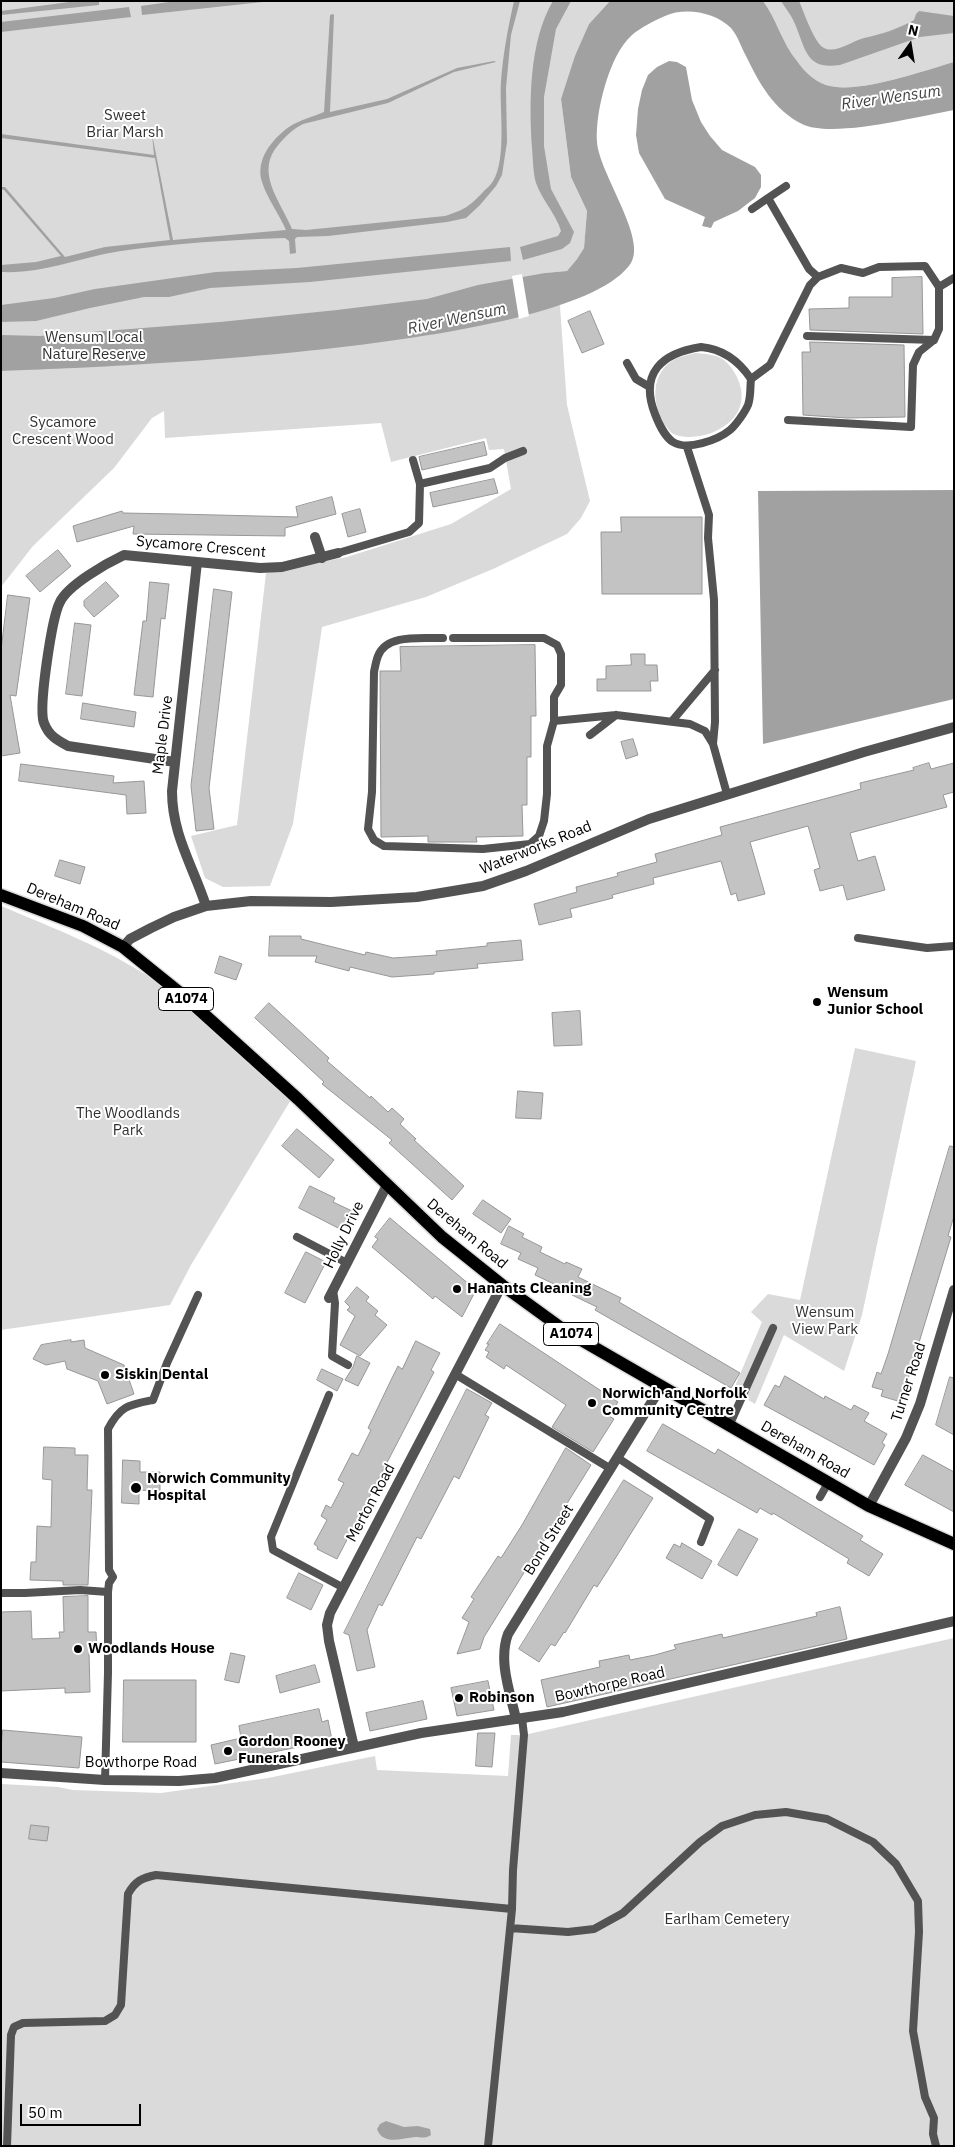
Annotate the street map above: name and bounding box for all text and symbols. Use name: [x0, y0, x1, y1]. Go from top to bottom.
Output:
north arrow: [885, 20, 935, 70]
text: N: [906, 20, 920, 40]
water label: River Wensum: [840, 82, 942, 114]
park label: Sweet Briar Marsh: [86, 107, 164, 142]
water label: River Wensum: [406, 299, 508, 339]
park label: Wensum Local Nature Reserve: [42, 329, 146, 364]
park label: Sycamore Crescent Wood: [12, 414, 114, 449]
street label: Sycamore Crescent: [135, 532, 267, 562]
street label: Maple Drive: [149, 694, 177, 776]
street label: Waterworks Road: [478, 817, 594, 879]
street label: Dereham Road: [24, 879, 122, 935]
place label: Wensum Junior School: [827, 984, 923, 1019]
road number: A1074: [158, 988, 214, 1011]
marker: Wensum Junior School: [811, 996, 823, 1008]
park label: The Woodlands Park: [76, 1105, 180, 1140]
street label: Dereham Road: [423, 1195, 511, 1273]
street label: Holly Drive: [320, 1198, 368, 1272]
place label: Hanants Cleaning: [467, 1280, 591, 1298]
marker: Hanants Cleaning: [451, 1283, 463, 1295]
park label: Wensum View Park: [792, 1304, 858, 1339]
road number: A1074: [544, 1322, 598, 1346]
street label: Turner Road: [888, 1340, 930, 1424]
place label: Siskin Dental: [115, 1366, 208, 1384]
marker: Siskin Dental: [99, 1369, 111, 1381]
place label: Norwich and Norfolk Community Centre: [602, 1385, 747, 1420]
marker: Norwich and Norfolk Community Centre: [586, 1397, 598, 1409]
street label: Dereham Road: [757, 1417, 853, 1483]
street label: Merton Road: [343, 1461, 399, 1545]
place label: Norwich Community Hospital: [147, 1470, 291, 1505]
marker: Norwich Community Hospital: [129, 1481, 143, 1495]
street label: Bond Street: [520, 1501, 578, 1579]
place label: Woodlands House: [88, 1640, 215, 1658]
marker: Woodlands House: [72, 1643, 84, 1655]
street label: Bowthorpe Road: [553, 1664, 667, 1706]
place label: Robinson: [469, 1689, 535, 1707]
marker: Robinson: [453, 1692, 465, 1704]
place label: Gordon Rooney Funerals: [238, 1733, 345, 1768]
marker: Gordon Rooney Funerals: [222, 1745, 234, 1757]
street label: Bowthorpe Road: [85, 1754, 197, 1772]
park label: Earlham Cemetery: [665, 1911, 789, 1929]
scale bar: [22, 2094, 144, 2126]
text: 50 m: [28, 2103, 63, 2122]

